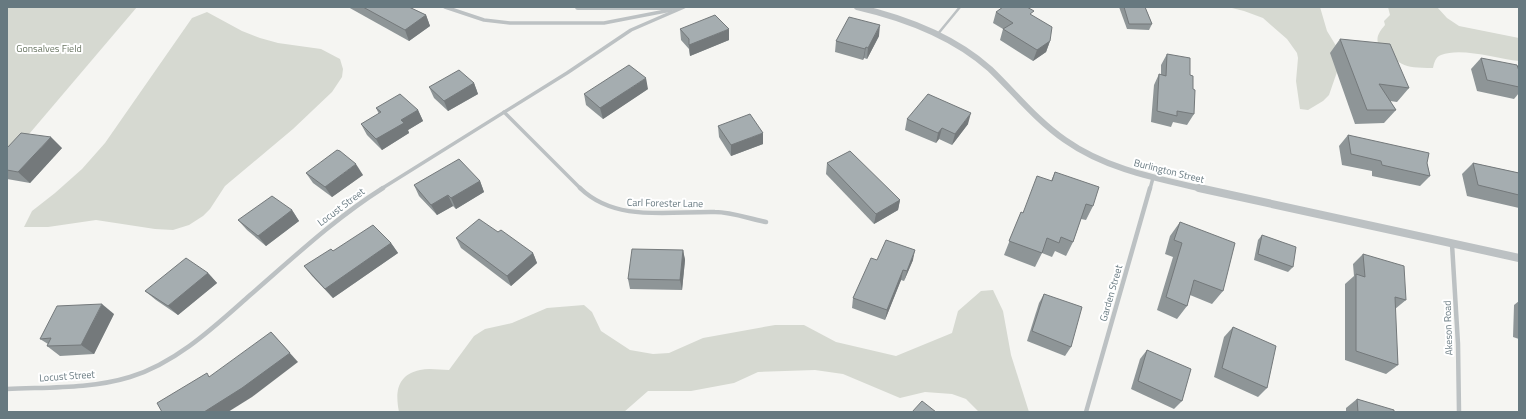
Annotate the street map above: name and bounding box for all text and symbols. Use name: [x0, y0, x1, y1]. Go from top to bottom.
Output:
park label: Gonsalves Field: [16, 41, 82, 56]
street label: Burlington Street: [1132, 155, 1206, 187]
street label: Locust Street: [314, 184, 368, 230]
street label: Carl Forester Lane: [627, 195, 703, 211]
street label: Garden Street: [1096, 263, 1126, 323]
street label: Akeson Road: [1440, 300, 1456, 356]
street label: Locust Street: [39, 367, 96, 385]

